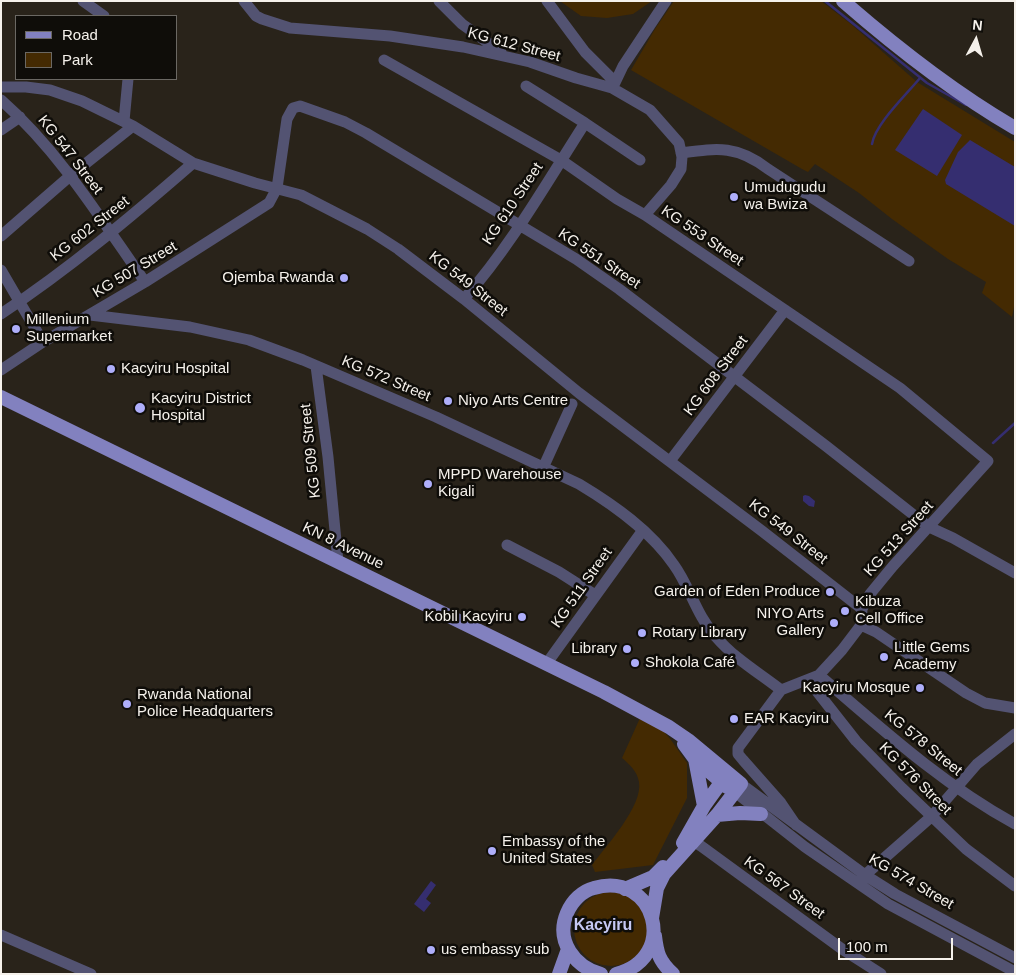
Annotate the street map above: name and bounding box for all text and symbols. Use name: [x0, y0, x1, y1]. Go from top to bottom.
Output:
legend: [15, 15, 178, 80]
north arrow: [951, 15, 1001, 65]
text: N: [972, 17, 983, 34]
street label: KG 612 Street: [466, 24, 562, 66]
text: Road: [62, 26, 98, 43]
text: Park: [62, 51, 93, 68]
street label: KG 547 Street: [34, 112, 106, 198]
street label: KG 610 Street: [479, 160, 547, 248]
place label: Umudugudu wa Bwiza: [744, 179, 826, 214]
marker: Umudugudu wa Bwiza: [728, 191, 740, 203]
street label: KG 602 Street: [47, 193, 133, 265]
street label: KG 553 Street: [658, 202, 746, 270]
street label: KG 551 Street: [555, 225, 643, 293]
street label: KG 507 Street: [90, 238, 180, 302]
street label: KG 549 Street: [425, 248, 511, 320]
place label: Ojemba Rwanda: [222, 269, 334, 287]
marker: Ojemba Rwanda: [338, 272, 350, 284]
place label: Millenium Supermarket: [26, 311, 112, 346]
marker: Millenium Supermarket: [10, 323, 22, 335]
street label: KG 608 Street: [680, 333, 752, 419]
street label: KG 572 Street: [339, 352, 433, 406]
place label: Kacyiru Hospital: [121, 360, 229, 378]
marker: Kacyiru Hospital: [105, 363, 117, 375]
place label: Kacyiru District Hospital: [151, 390, 251, 425]
place label: Niyo Arts Centre: [458, 392, 568, 410]
marker: Niyo Arts Centre: [442, 395, 454, 407]
marker: Kacyiru District Hospital: [133, 401, 147, 415]
street label: KG 509 Street: [297, 403, 325, 499]
place label: MPPD Warehouse Kigali: [438, 466, 562, 501]
marker: MPPD Warehouse Kigali: [422, 478, 434, 490]
street label: KG 549 Street: [745, 496, 831, 568]
street label: KG 513 Street: [861, 498, 937, 580]
street label: KN 8 Avenue: [299, 519, 387, 573]
street label: KG 511 Street: [548, 544, 616, 632]
place label: Garden of Eden Produce: [654, 583, 820, 601]
marker: Garden of Eden Produce: [824, 586, 836, 598]
place label: Kibuza Cell Office: [855, 593, 924, 628]
place label: NIYO Arts Gallery: [756, 605, 824, 640]
marker: Kibuza Cell Office: [839, 605, 851, 617]
place label: Kobil Kacyiru: [424, 608, 512, 626]
marker: Kobil Kacyiru: [516, 611, 528, 623]
marker: NIYO Arts Gallery: [828, 617, 840, 629]
place label: Rotary Library: [652, 624, 746, 642]
marker: Rotary Library: [636, 627, 648, 639]
place label: Little Gems Academy: [894, 639, 970, 674]
place label: Library: [571, 640, 617, 658]
marker: Library: [621, 643, 633, 655]
marker: Little Gems Academy: [878, 651, 890, 663]
place label: Shokola Café: [645, 654, 735, 672]
marker: Shokola Café: [629, 657, 641, 669]
place label: Kacyiru Mosque: [802, 679, 910, 697]
marker: Kacyiru Mosque: [914, 682, 926, 694]
place label: Rwanda National Police Headquarters: [137, 686, 273, 721]
marker: Rwanda National Police Headquarters: [121, 698, 133, 710]
street label: KG 578 Street: [880, 706, 966, 780]
place label: EAR Kacyiru: [744, 710, 829, 728]
marker: EAR Kacyiru: [728, 713, 740, 725]
street label: KG 576 Street: [875, 739, 955, 819]
place label: Embassy of the United States: [502, 833, 605, 868]
marker: Embassy of the United States: [486, 845, 498, 857]
street label: KG 574 Street: [865, 850, 957, 914]
street label: KG 567 Street: [740, 853, 828, 923]
district label: Kacyiru: [574, 916, 632, 936]
scale bar: [841, 928, 956, 960]
text: 100 m: [846, 938, 888, 955]
place label: us embassy sub: [441, 941, 549, 959]
marker: us embassy sub: [425, 944, 437, 956]

